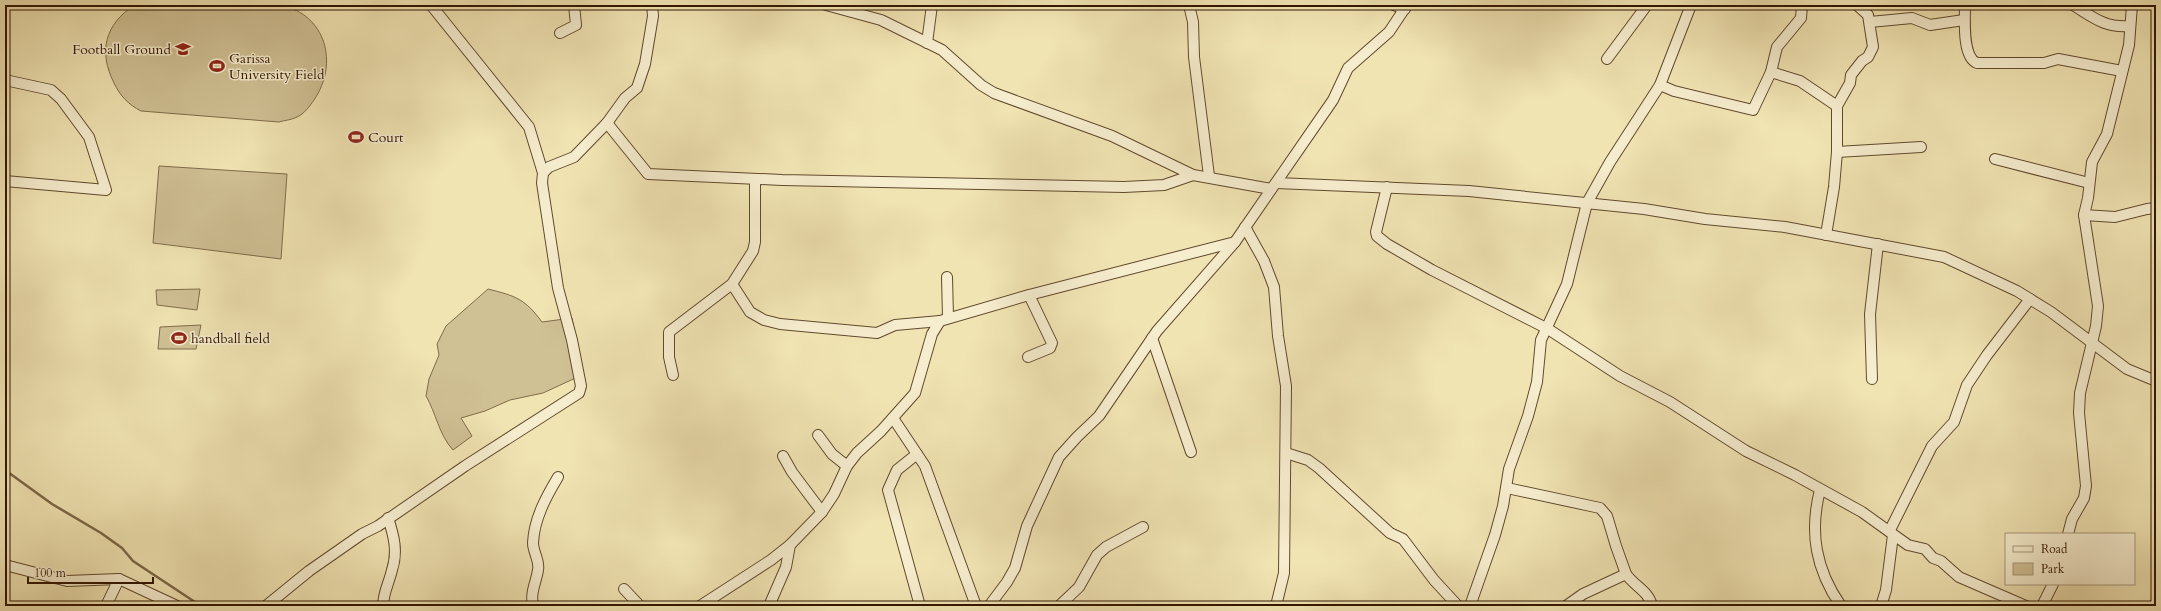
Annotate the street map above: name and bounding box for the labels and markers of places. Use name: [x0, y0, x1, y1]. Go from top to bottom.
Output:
place label: Football Ground: [72, 40, 172, 59]
school or university icon: Football Ground: [174, 40, 192, 58]
place label: Garissa University Field: [229, 49, 325, 84]
sports icon: Garissa University Field: [208, 57, 226, 75]
sports icon: Court: [347, 128, 365, 146]
place label: Court: [368, 128, 404, 147]
sports icon: handball field: [170, 329, 188, 347]
place label: handball field: [191, 329, 270, 348]

